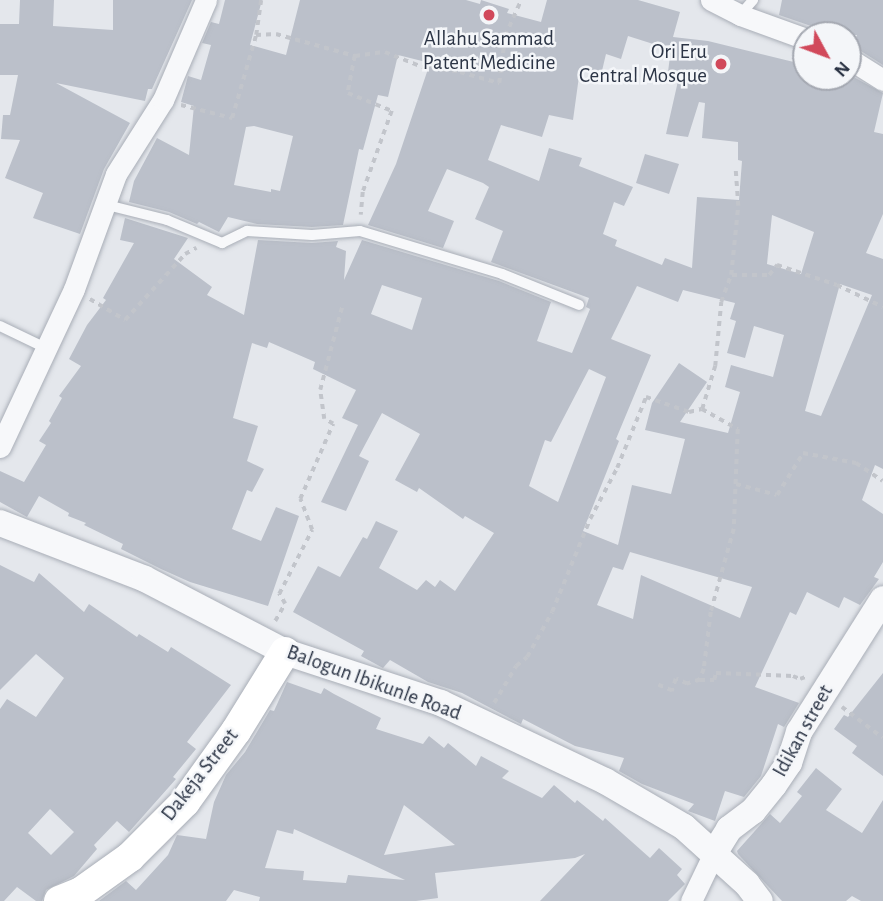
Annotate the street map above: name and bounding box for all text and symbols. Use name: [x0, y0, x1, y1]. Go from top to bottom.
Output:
marker: Allahu Sammad Patent Medicine: [481, 7, 497, 23]
north arrow: [792, 21, 862, 91]
place label: Allahu Sammad Patent Medicine: [423, 26, 555, 76]
place label: Ori Eru Central Mosque: [579, 39, 707, 89]
marker: Ori Eru Central Mosque: [713, 56, 729, 72]
text: N: [830, 58, 853, 80]
street label: Balogun Ibikunle Road: [283, 640, 465, 726]
street label: Idikan street: [767, 681, 839, 781]
street label: Dakeja Street: [156, 724, 244, 826]

